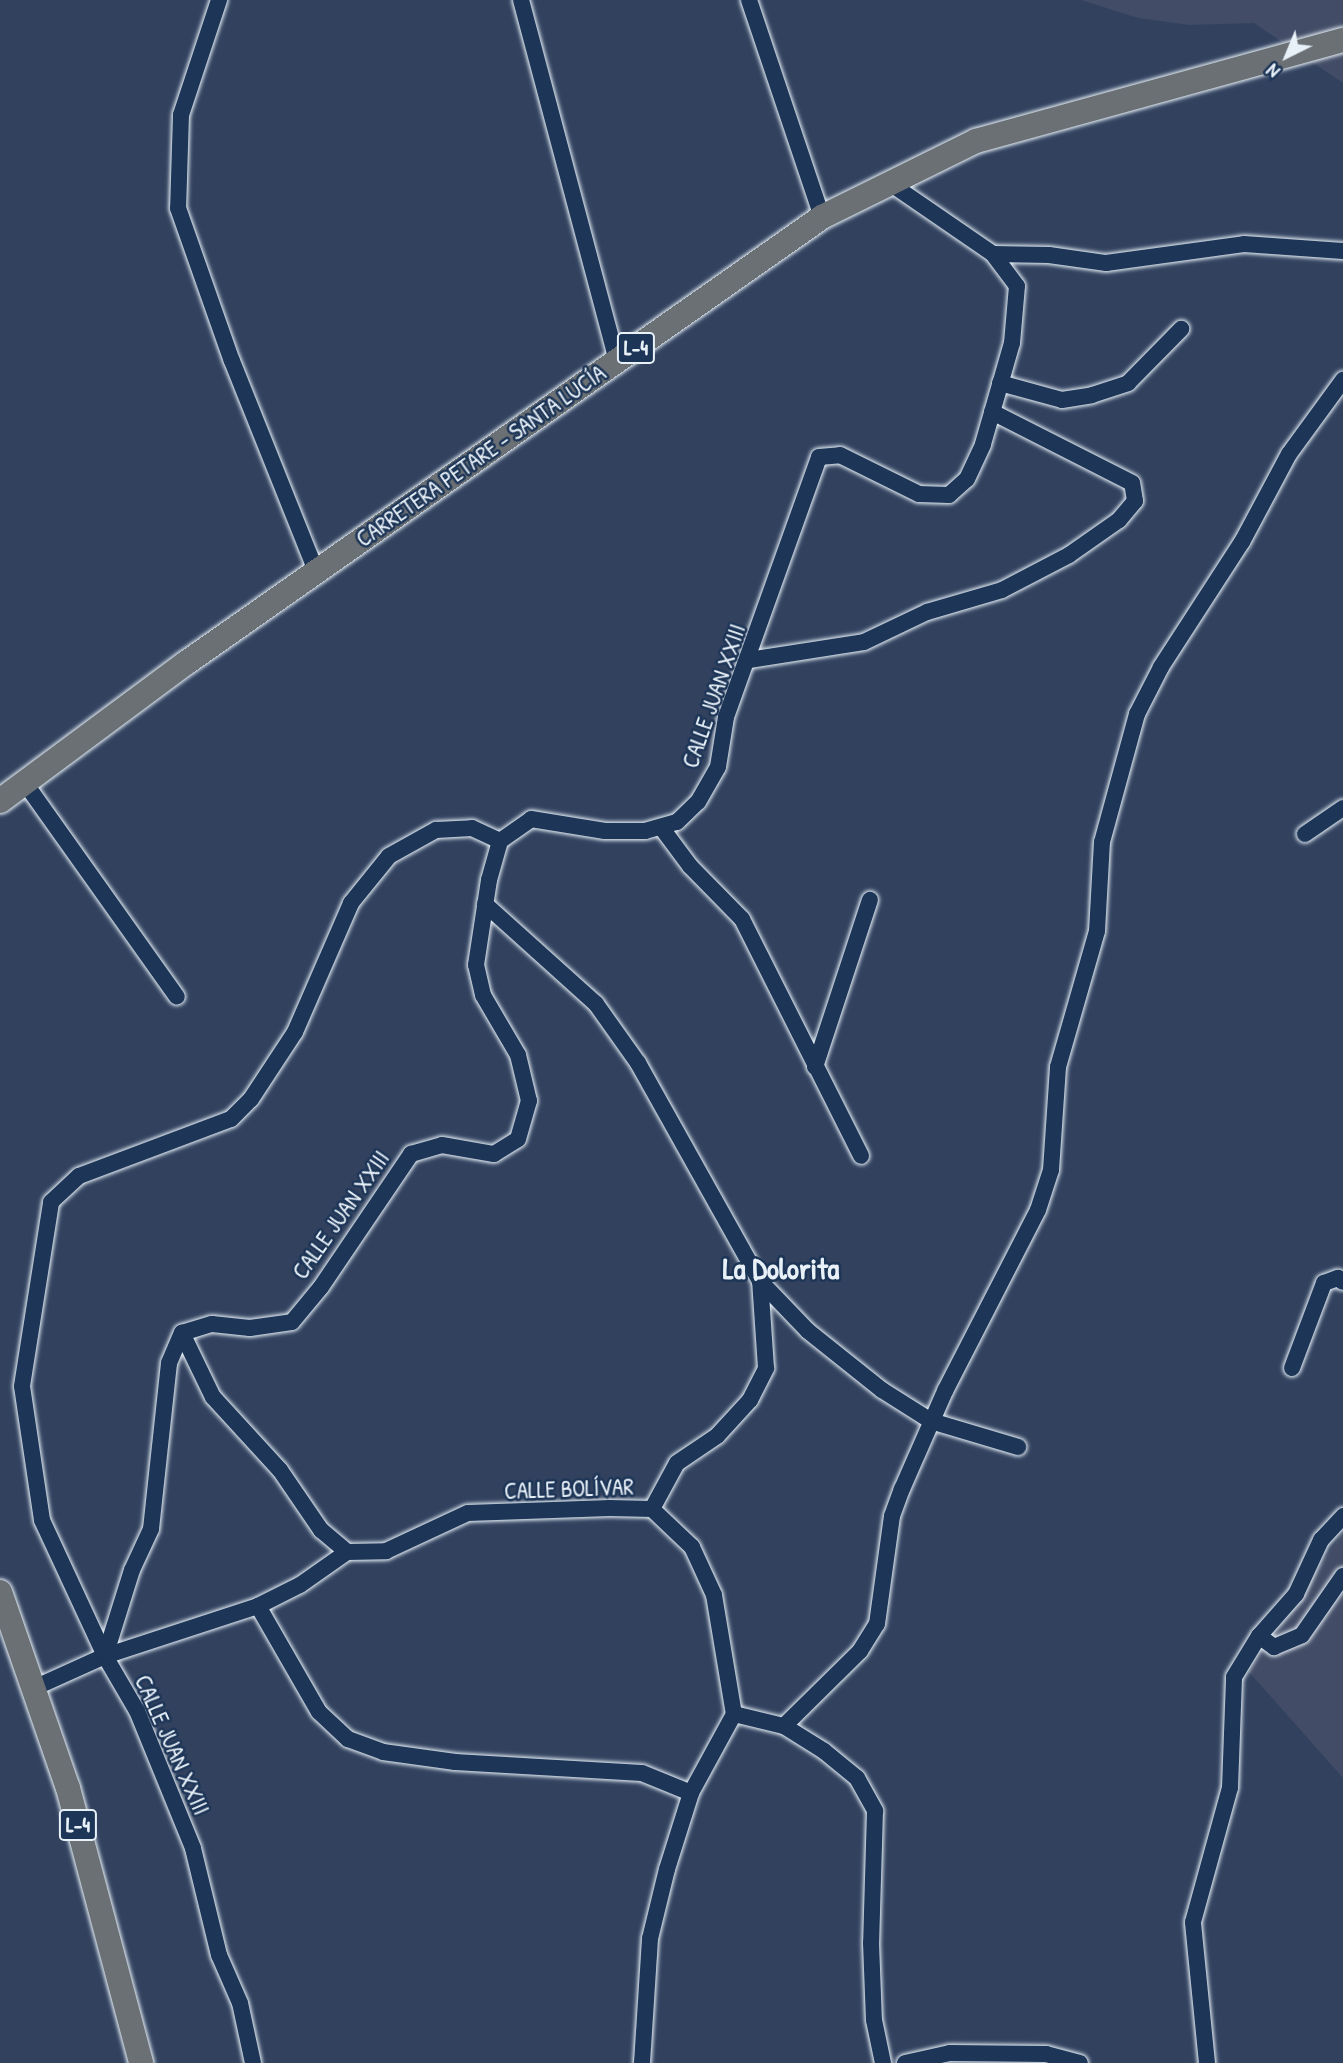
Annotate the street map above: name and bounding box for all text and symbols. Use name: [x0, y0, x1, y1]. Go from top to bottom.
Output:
north arrow: [1252, 21, 1322, 91]
text: N: [1260, 58, 1285, 84]
road number: L-4: [617, 330, 655, 366]
street label: CARRETERA PETARE - SANTA LUCÍA: [351, 359, 611, 553]
street label: CALLE JUAN XXIII: [677, 621, 751, 771]
street label: CALLE JUAN XXIII: [287, 1146, 395, 1284]
district label: La Dolorita: [723, 1250, 839, 1286]
street label: CALLE BOLÍVAR: [504, 1473, 634, 1505]
street label: CALLE JUAN XXIII: [129, 1671, 215, 1819]
road number: L-4: [59, 1808, 97, 1842]

